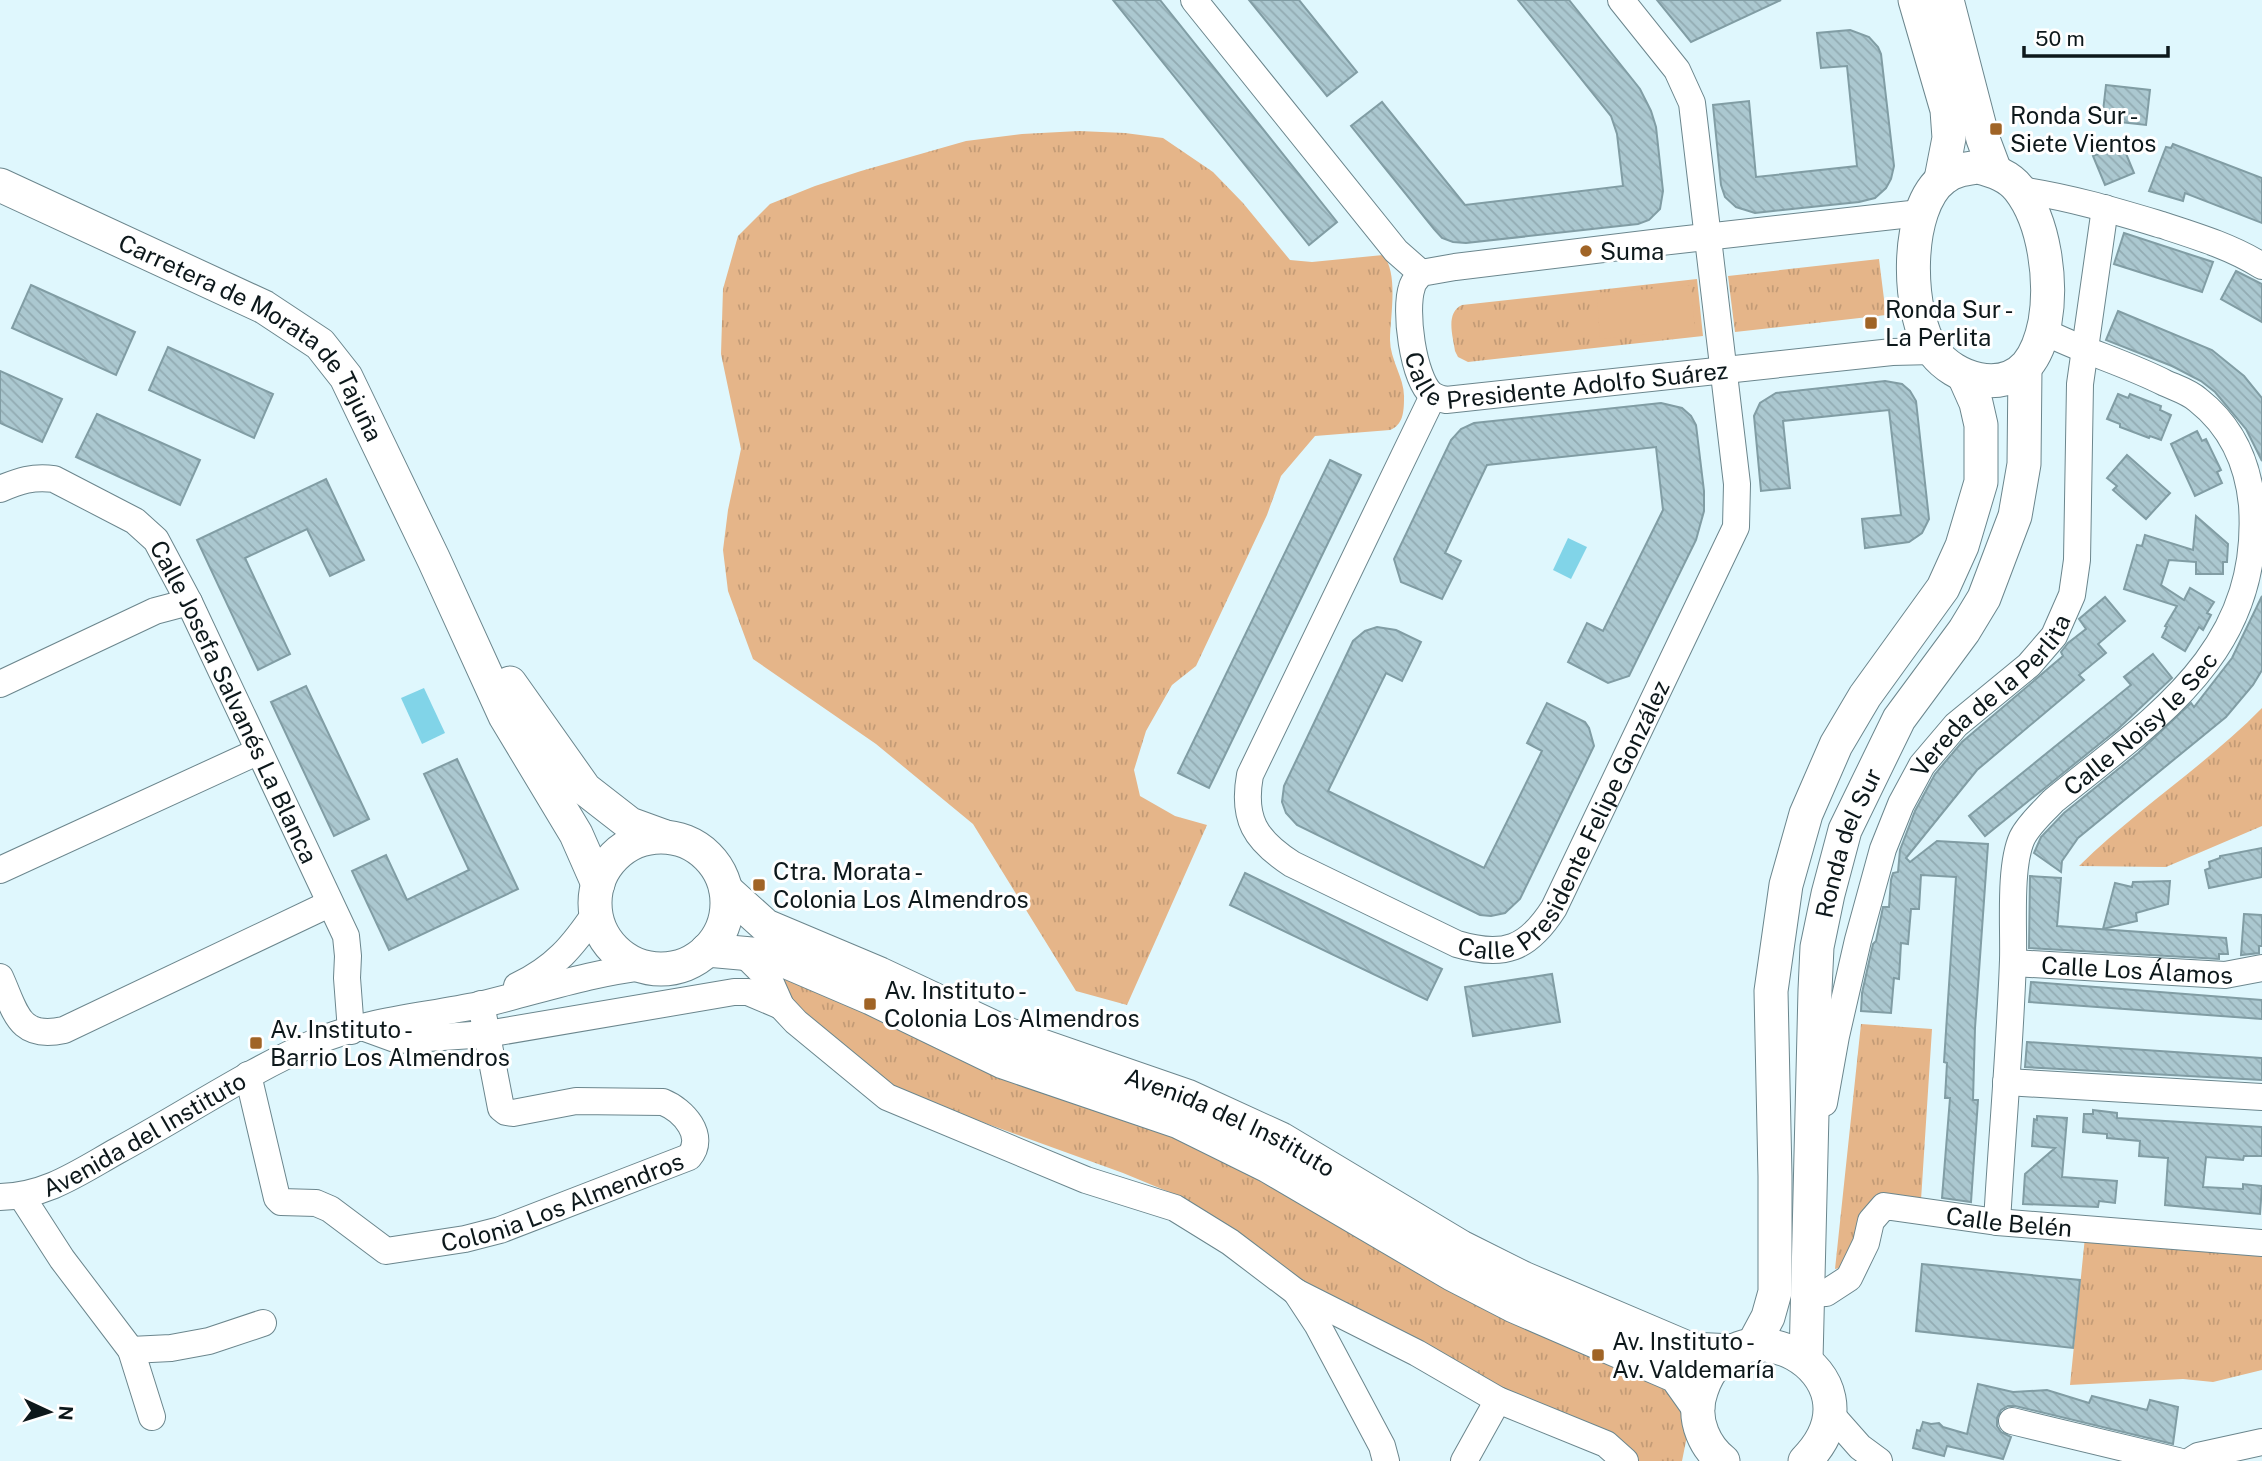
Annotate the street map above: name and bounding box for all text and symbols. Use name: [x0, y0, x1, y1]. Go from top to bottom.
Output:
scale bar: [2024, 14, 2168, 58]
text: 50 m: [2035, 26, 2085, 51]
place label: Ronda Sur - Siete Vientos: [2010, 101, 2156, 157]
marker: Ronda Sur - Siete Vientos: [1988, 121, 2004, 137]
street label: Carretera de Morata de Tajuña: [114, 228, 389, 446]
place label: Suma: [1600, 237, 1664, 265]
marker: Suma: [1578, 243, 1594, 259]
place label: Ronda Sur - La Perlita: [1885, 295, 2013, 351]
marker: Ronda Sur - La Perlita: [1863, 315, 1879, 331]
street label: Calle Presidente Adolfo Suárez: [1400, 349, 1729, 414]
street label: Calle Josefa Salvanés La Blanca: [145, 535, 324, 868]
street label: Vereda de la Perlita: [1905, 610, 2076, 781]
street label: Calle Noisy le Sec: [2058, 646, 2223, 801]
street label: Calle Presidente Felipe González: [1455, 676, 1675, 964]
street label: Ronda del Sur: [1809, 764, 1887, 920]
place label: Ctra. Morata - Colonia Los Almendros: [773, 857, 1029, 913]
marker: Ctra. Morata - Colonia Los Almendros: [751, 877, 767, 893]
street label: Calle Los Álamos: [2041, 951, 2235, 990]
place label: Av. Instituto - Colonia Los Almendros: [884, 976, 1140, 1032]
marker: Av. Instituto - Colonia Los Almendros: [862, 996, 878, 1012]
place label: Av. Instituto - Barrio Los Almendros: [270, 1015, 510, 1071]
marker: Av. Instituto - Barrio Los Almendros: [248, 1035, 264, 1051]
street label: Avenida del Instituto: [1121, 1062, 1340, 1182]
street label: Avenida del Instituto: [39, 1066, 250, 1202]
street label: Colonia Los Almendros: [439, 1146, 688, 1256]
street label: Calle Belén: [1944, 1201, 2073, 1242]
place label: Av. Instituto - Av. Valdemaría: [1612, 1327, 1774, 1383]
marker: Av. Instituto - Av. Valdemaría: [1590, 1347, 1606, 1363]
north arrow: [14, 1377, 84, 1447]
text: N: [54, 1405, 77, 1421]

